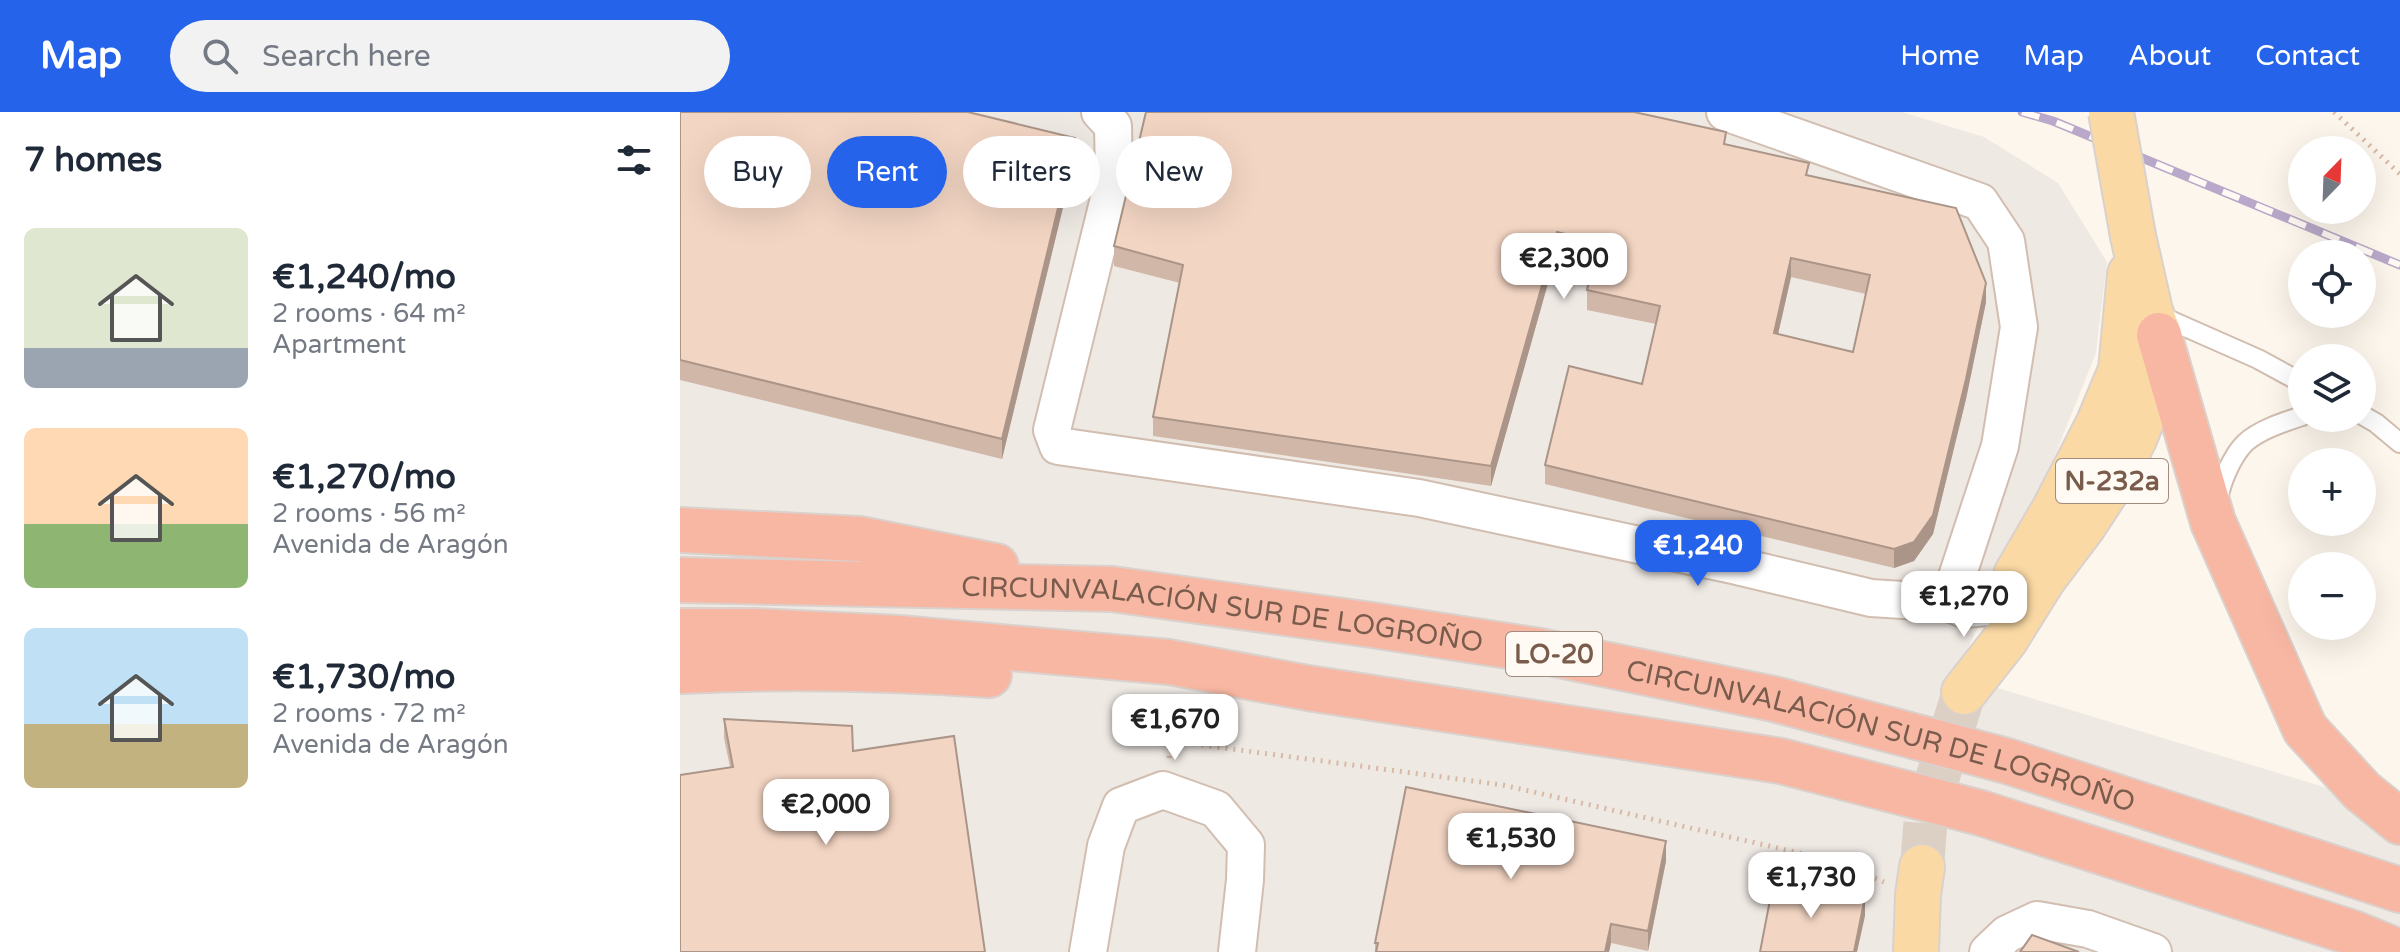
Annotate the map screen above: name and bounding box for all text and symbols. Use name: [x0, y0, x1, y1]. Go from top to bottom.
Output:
search box: [170, 20, 730, 92]
text: Map: [40, 33, 122, 79]
icon: search: [198, 34, 242, 78]
text: Search here: [262, 38, 431, 75]
text: Home: [1900, 39, 1980, 73]
text: Map: [2024, 39, 2084, 73]
text: About: [2128, 39, 2211, 73]
text: Contact: [2255, 39, 2360, 73]
chip: Buy: [704, 136, 811, 208]
chip: Rent: [827, 136, 947, 208]
chip: Filters: [963, 136, 1100, 208]
chip: New: [1116, 136, 1232, 208]
north arrow: [2288, 136, 2376, 224]
map controls: [2288, 136, 2376, 640]
icon: filters: [612, 138, 656, 182]
text: 7 homes: [24, 140, 162, 181]
pin: €2,300: [1499, 233, 1629, 301]
button: locate: [2288, 240, 2376, 328]
text: €2,300: [1519, 243, 1609, 274]
text: €1,240/mo: [272, 257, 456, 298]
icon: home: [88, 260, 184, 356]
text: 2 rooms · 64 m²: [272, 298, 466, 329]
text: Apartment: [272, 329, 406, 360]
button: layers: [2288, 344, 2376, 432]
button: +: [2288, 448, 2376, 536]
text: €1,270/mo: [272, 457, 456, 498]
road number: N-232a: [2056, 459, 2168, 503]
icon: home: [88, 460, 184, 556]
text: 2 rooms · 56 m²: [272, 498, 466, 529]
pin: €1,240: [1633, 520, 1763, 588]
text: Avenida de Aragón: [272, 529, 509, 560]
text: €1,240: [1653, 530, 1743, 561]
button: −: [2288, 552, 2376, 640]
street label: CIRCUNVALACIÓN SUR DE LOGROÑO: [961, 570, 1485, 660]
pin: €1,270: [1899, 571, 2029, 639]
text: €1,270: [1919, 581, 2009, 612]
road number: LO-20: [1506, 632, 1602, 676]
street label: CIRCUNVALACIÓN SUR DE LOGROÑO: [1623, 653, 2140, 820]
text: €1,730/mo: [272, 657, 456, 698]
icon: home: [88, 660, 184, 756]
pin: €1,670: [1110, 694, 1240, 762]
text: 2 rooms · 72 m²: [272, 698, 466, 729]
text: €1,670: [1130, 704, 1220, 735]
text: Avenida de Aragón: [272, 729, 509, 760]
pin: €2,000: [761, 779, 891, 847]
text: €2,000: [781, 789, 871, 820]
pin: €1,530: [1446, 813, 1576, 881]
text: €1,530: [1466, 823, 1556, 854]
pin: €1,730: [1746, 852, 1876, 920]
text: €1,730: [1766, 862, 1856, 893]

